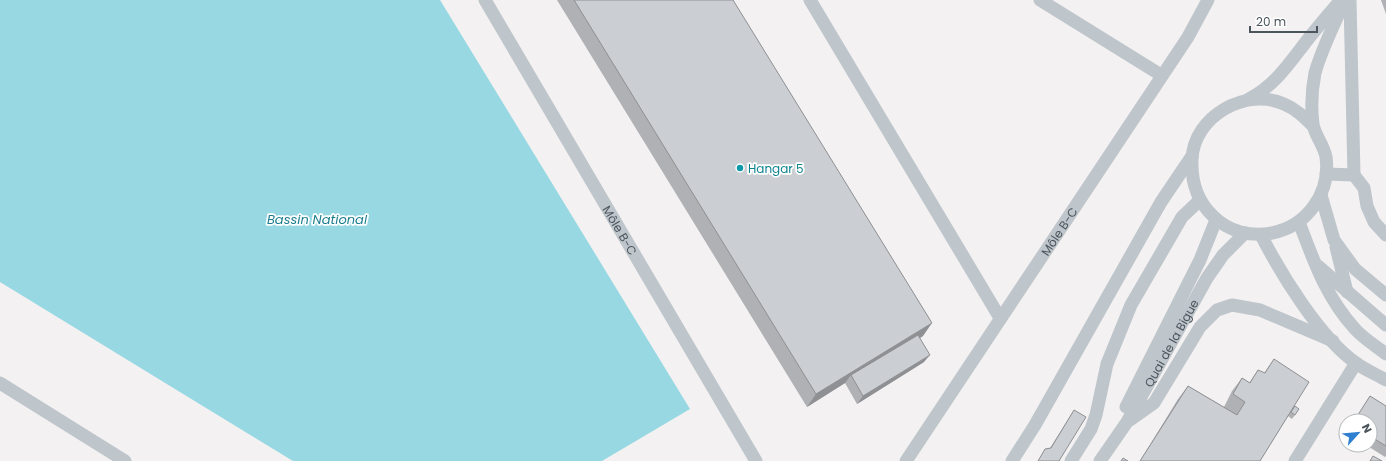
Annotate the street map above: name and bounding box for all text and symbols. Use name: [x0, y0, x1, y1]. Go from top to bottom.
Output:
scale bar: [1250, 8, 1317, 34]
text: 20 m: [1256, 13, 1286, 30]
place label: Hangar 5: [748, 160, 804, 177]
marker: Hangar 5: [735, 163, 745, 173]
street label: Môle B-C: [599, 202, 642, 258]
street label: Môle B-C: [1037, 204, 1081, 259]
water label: Bassin National: [267, 210, 368, 229]
street label: Quai de la Bigue: [1140, 296, 1202, 390]
north arrow: [1338, 413, 1378, 453]
text: N: [1358, 421, 1376, 436]

